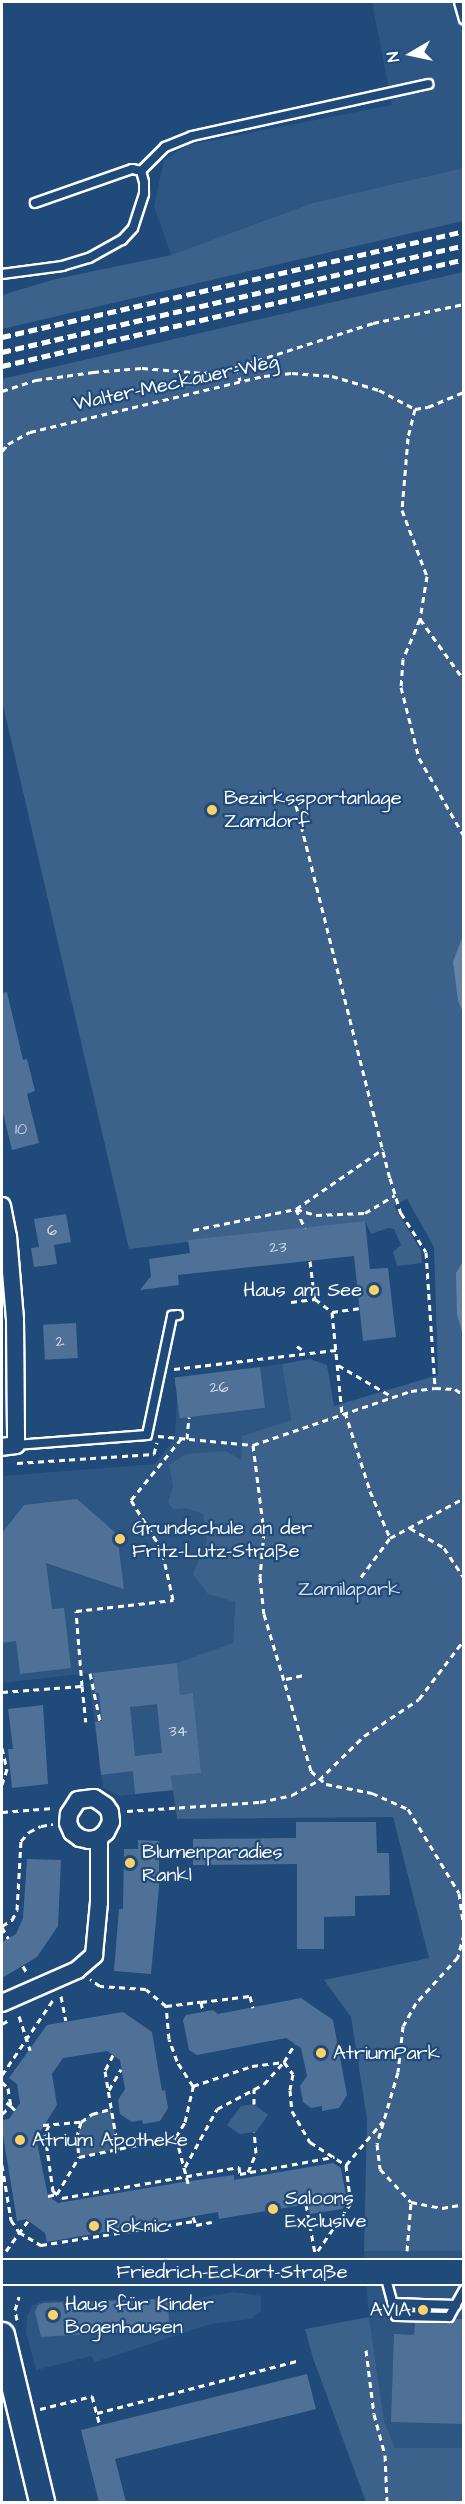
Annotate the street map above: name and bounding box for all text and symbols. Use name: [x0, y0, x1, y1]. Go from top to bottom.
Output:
north arrow: [381, 24, 441, 84]
text: N: [382, 50, 405, 63]
street label: Walter-Meckauer-Weg: [71, 350, 281, 416]
place label: Bezirkssportanlage Zamdorf: [224, 786, 402, 833]
marker: Bezirkssportanlage Zamdorf: [205, 803, 219, 817]
house number: 10: [15, 1119, 27, 1139]
house number: 6: [47, 1220, 57, 1240]
house number: 23: [269, 1237, 287, 1257]
place label: Haus am See: [243, 1278, 362, 1302]
marker: Haus am See: [367, 1283, 381, 1297]
house number: 2: [55, 1331, 65, 1351]
house number: 26: [209, 1377, 229, 1397]
place label: Grundschule an der Fritz-Lutz-Straße: [132, 1516, 312, 1563]
marker: Grundschule an der Fritz-Lutz-Straße: [113, 1532, 127, 1546]
park label: Zamilapark: [298, 1577, 400, 1601]
house number: 34: [168, 1721, 188, 1741]
place label: Blumenparadies Rankl: [142, 1840, 283, 1887]
marker: Blumenparadies Rankl: [123, 1856, 137, 1870]
place label: AtriumPark: [333, 2041, 440, 2065]
marker: AtriumPark: [314, 2046, 328, 2060]
place label: Atrium Apotheke: [32, 2128, 188, 2152]
marker: Atrium Apotheke: [13, 2133, 27, 2147]
place label: Saloons Exclusive: [285, 2186, 366, 2233]
marker: Saloons Exclusive: [266, 2202, 280, 2216]
place label: Roknic: [106, 2214, 169, 2238]
marker: Roknic: [87, 2219, 101, 2233]
street label: Friedrich-Eckart-Straße: [116, 2260, 348, 2284]
place label: Haus für Kinder Bogenhausen: [65, 2292, 214, 2339]
place label: AVIA: [370, 2298, 411, 2322]
marker: AVIA: [416, 2303, 430, 2317]
marker: Haus für Kinder Bogenhausen: [46, 2308, 60, 2322]

